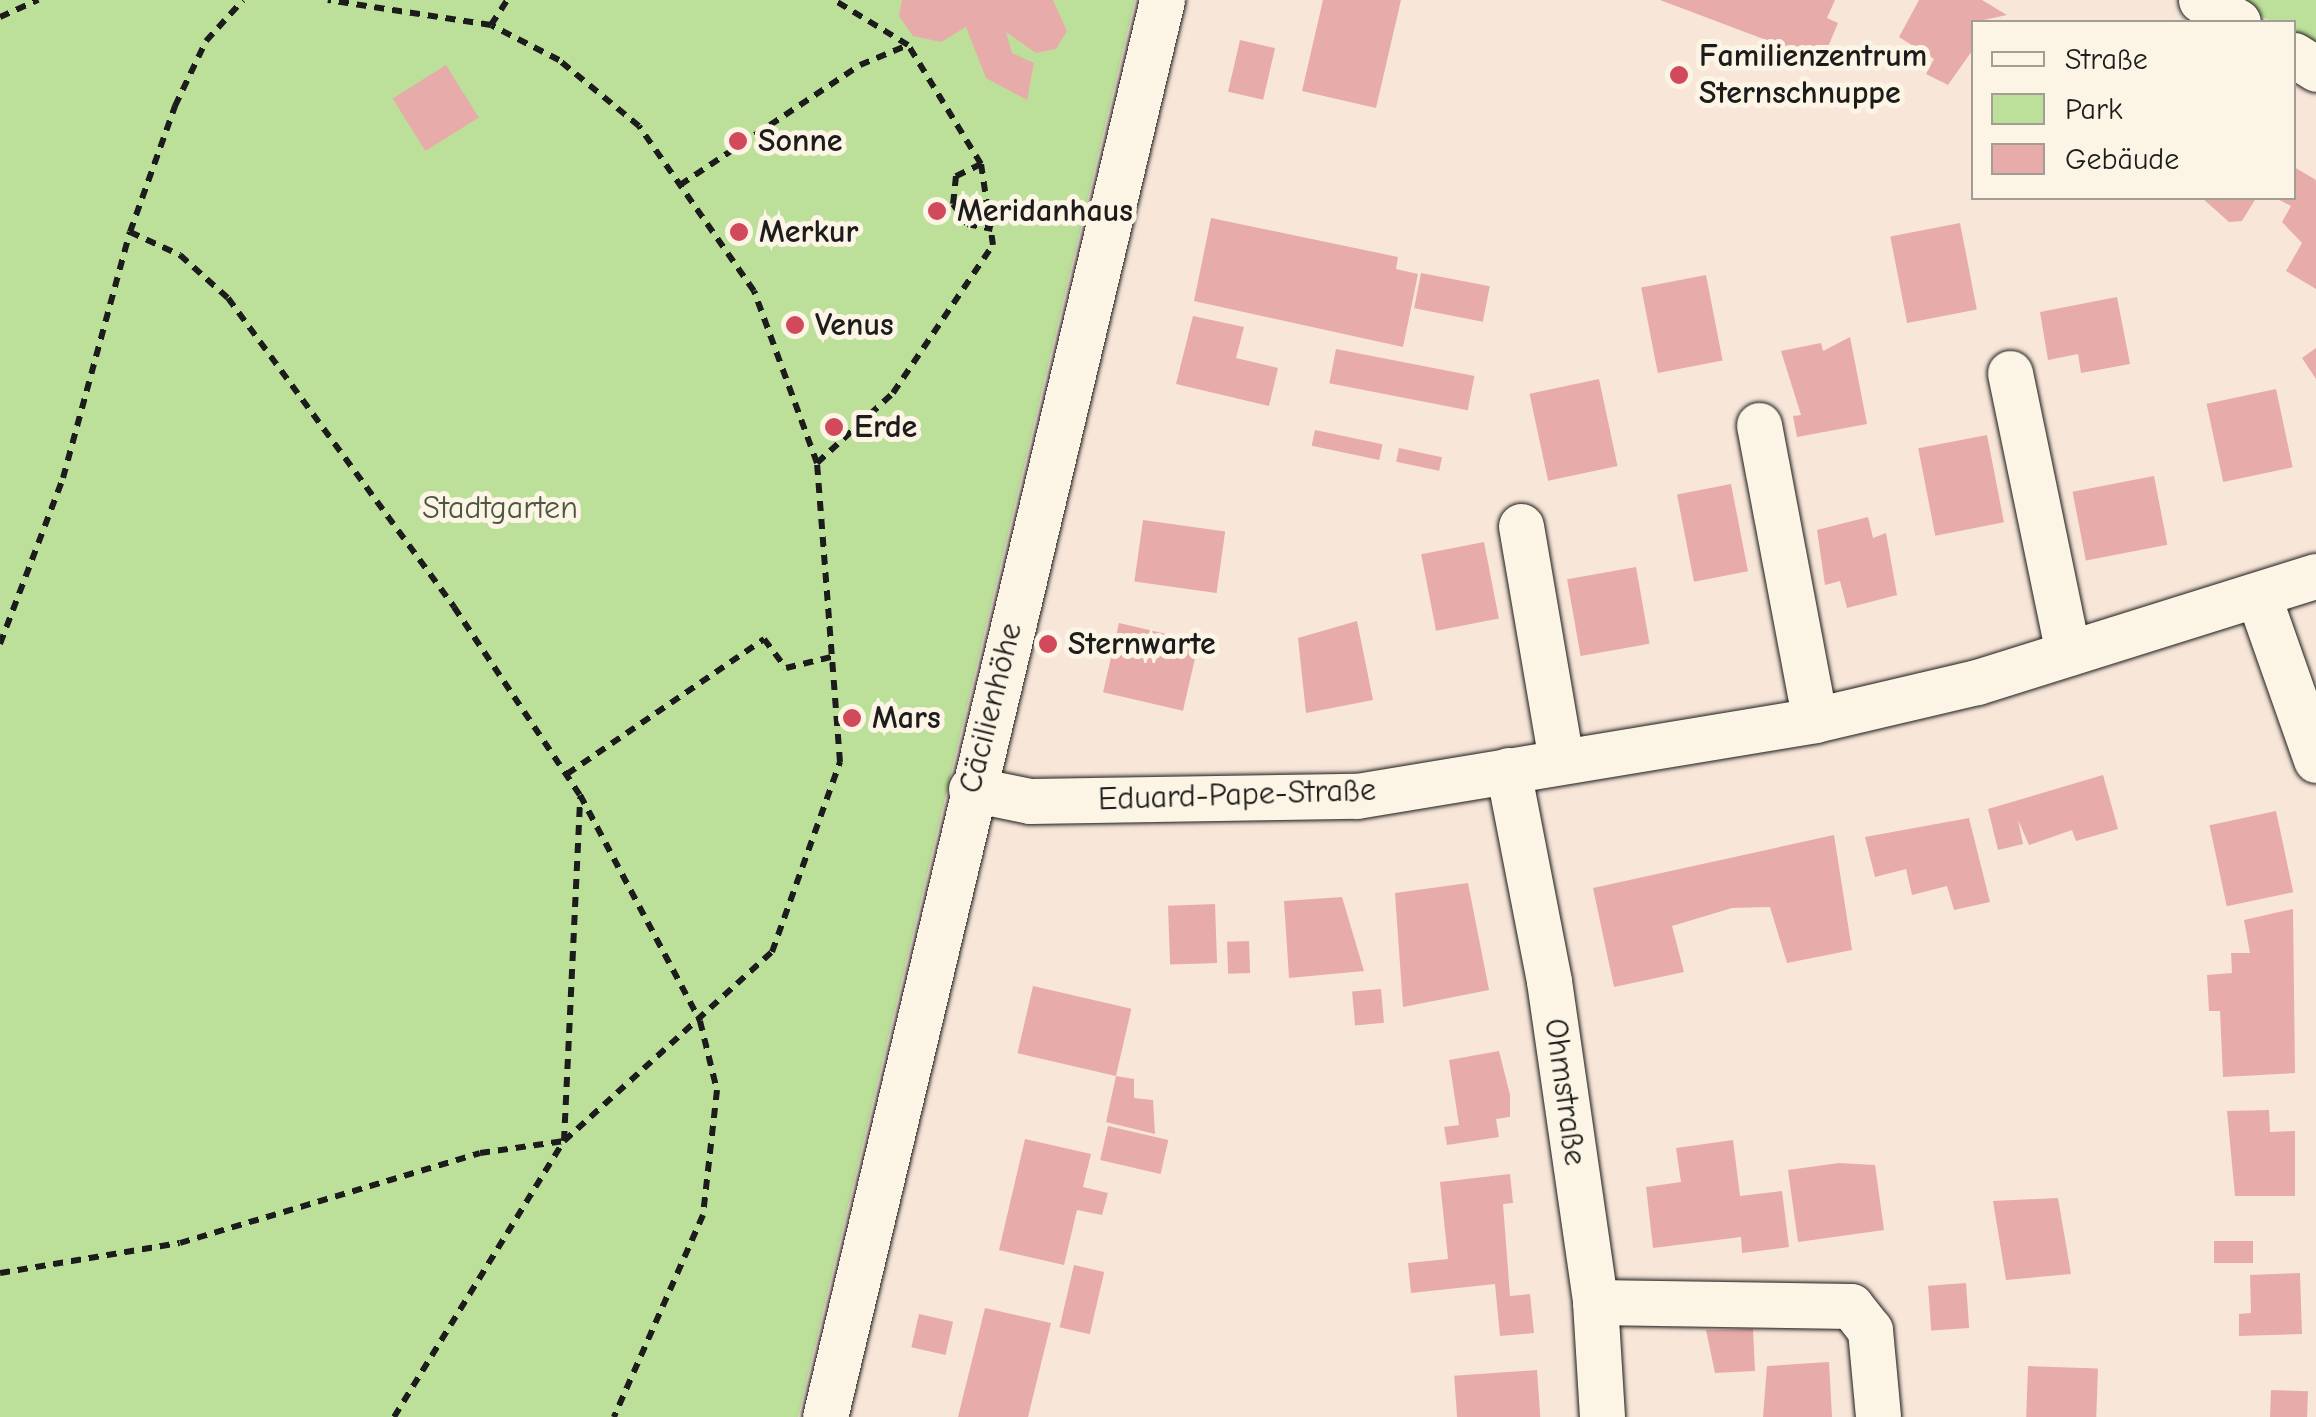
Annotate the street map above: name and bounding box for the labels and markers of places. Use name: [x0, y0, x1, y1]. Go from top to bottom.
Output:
place label: Familienzentrum Sternschnuppe: [1699, 38, 1927, 113]
marker: Familienzentrum Sternschnuppe: [1668, 64, 1690, 86]
place label: Sonne: [758, 122, 842, 160]
marker: Sonne: [727, 130, 749, 152]
place label: Meridanhaus: [957, 192, 1133, 230]
marker: Meridanhaus: [926, 200, 948, 222]
place label: Merkur: [759, 213, 858, 251]
marker: Merkur: [728, 221, 750, 243]
place label: Venus: [815, 306, 894, 344]
marker: Venus: [784, 314, 806, 336]
place label: Erde: [854, 408, 917, 446]
marker: Erde: [823, 416, 845, 438]
place label: Sternwarte: [1068, 625, 1216, 663]
marker: Sternwarte: [1037, 633, 1059, 655]
place label: Mars: [872, 699, 941, 737]
marker: Mars: [841, 707, 863, 729]

